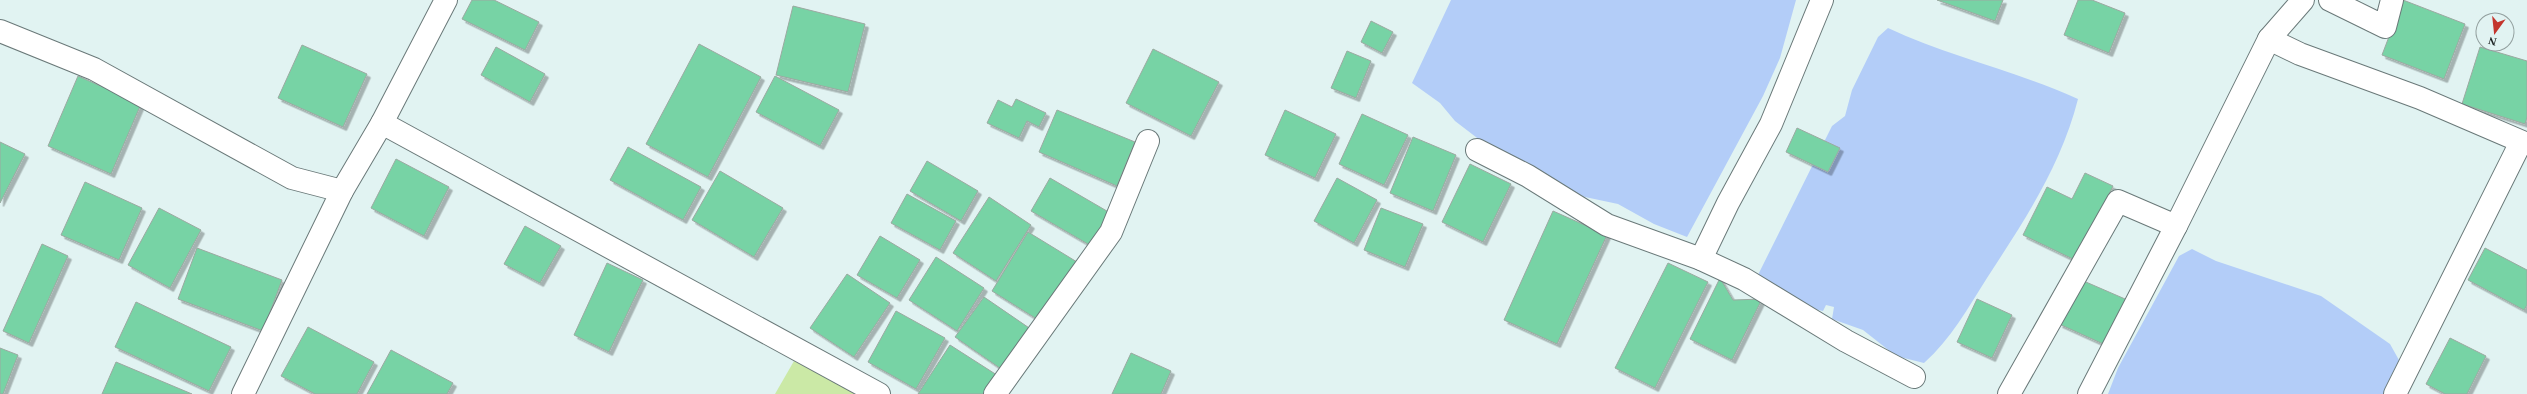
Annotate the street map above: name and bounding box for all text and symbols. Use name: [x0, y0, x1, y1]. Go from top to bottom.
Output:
north arrow: [2475, 12, 2515, 52]
text: N: [2487, 35, 2498, 48]

